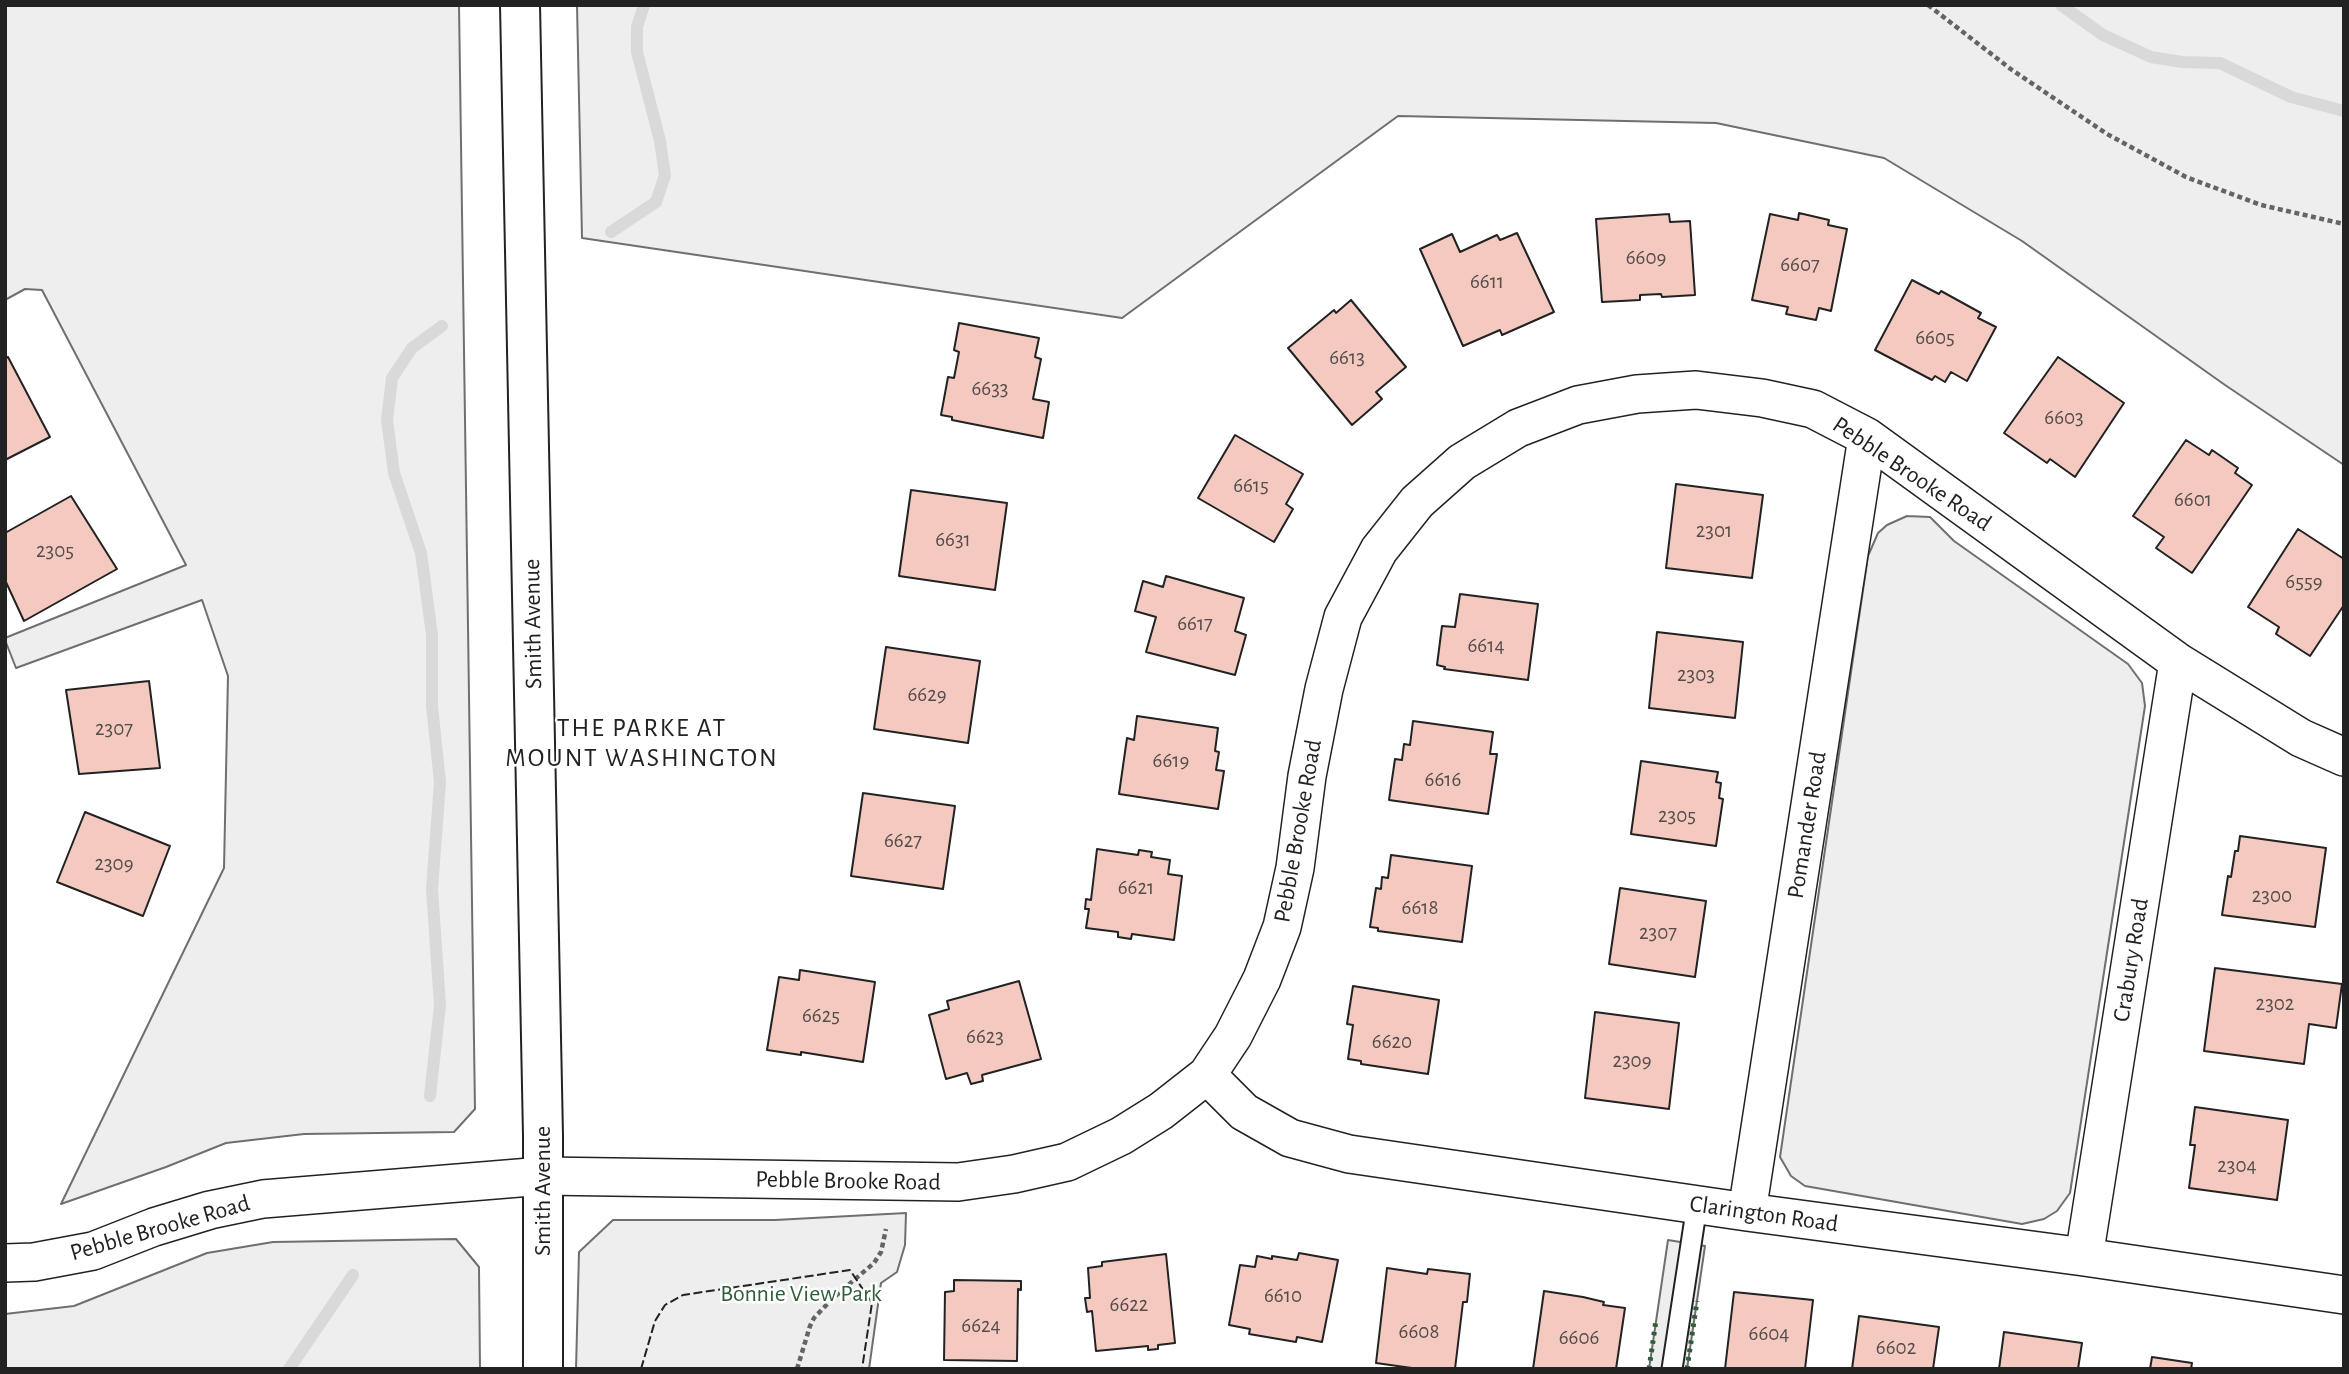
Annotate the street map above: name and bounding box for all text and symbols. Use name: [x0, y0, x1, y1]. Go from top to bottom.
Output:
house number: 6609: [1626, 245, 1666, 271]
house number: 6607: [1780, 252, 1820, 278]
house number: 6611: [1470, 269, 1504, 295]
house number: 6605: [1915, 325, 1955, 351]
house number: 6613: [1329, 345, 1365, 371]
house number: 6633: [971, 376, 1009, 402]
house number: 6603: [2044, 405, 2084, 431]
street label: Pebble Brooke Road: [1827, 410, 1997, 538]
house number: 6615: [1233, 473, 1269, 499]
house number: 6601: [2174, 487, 2212, 513]
house number: 2301: [1696, 518, 1732, 544]
house number: 6631: [935, 527, 971, 553]
house number: 2305: [36, 538, 74, 564]
street label: Smith Avenue: [517, 559, 549, 689]
house number: 6559: [2285, 569, 2323, 595]
house number: 6617: [1177, 611, 1213, 637]
house number: 6614: [1467, 633, 1505, 659]
house number: 2303: [1677, 662, 1715, 688]
house number: 6629: [907, 682, 947, 708]
district label: THE PARKE AT MOUNT WASHINGTON: [507, 712, 777, 774]
house number: 2307: [95, 716, 133, 742]
street label: Pebble Brooke Road: [1268, 737, 1328, 925]
house number: 6619: [1153, 748, 1189, 774]
street label: Pomander Road: [1781, 749, 1833, 901]
house number: 6616: [1425, 767, 1461, 793]
house number: 2305: [1658, 803, 1696, 829]
house number: 6627: [884, 828, 922, 854]
house number: 2309: [94, 851, 134, 877]
house number: 6621: [1118, 875, 1154, 901]
house number: 2300: [2252, 883, 2292, 909]
house number: 6618: [1402, 895, 1438, 921]
street label: Crabury Road: [2107, 896, 2155, 1024]
house number: 2307: [1639, 920, 1677, 946]
house number: 2302: [2256, 991, 2294, 1017]
house number: 6625: [802, 1003, 840, 1029]
house number: 6623: [966, 1024, 1004, 1050]
house number: 6620: [1372, 1029, 1412, 1055]
house number: 2309: [1612, 1048, 1652, 1074]
street label: Smith Avenue: [529, 1126, 557, 1256]
house number: 2304: [2217, 1153, 2257, 1179]
street label: Pebble Brooke Road: [755, 1165, 941, 1197]
street label: Pebble Brooke Road: [67, 1189, 253, 1267]
street label: Clarington Road: [1688, 1189, 1840, 1239]
park label: Bonnie View Park: [720, 1280, 882, 1308]
house number: 6610: [1264, 1283, 1302, 1309]
house number: 6622: [1110, 1292, 1148, 1318]
house number: 6624: [961, 1313, 1001, 1339]
house number: 6608: [1399, 1319, 1439, 1345]
house number: 6604: [1749, 1321, 1789, 1347]
house number: 6606: [1559, 1325, 1599, 1351]
house number: 6602: [1876, 1335, 1916, 1361]

